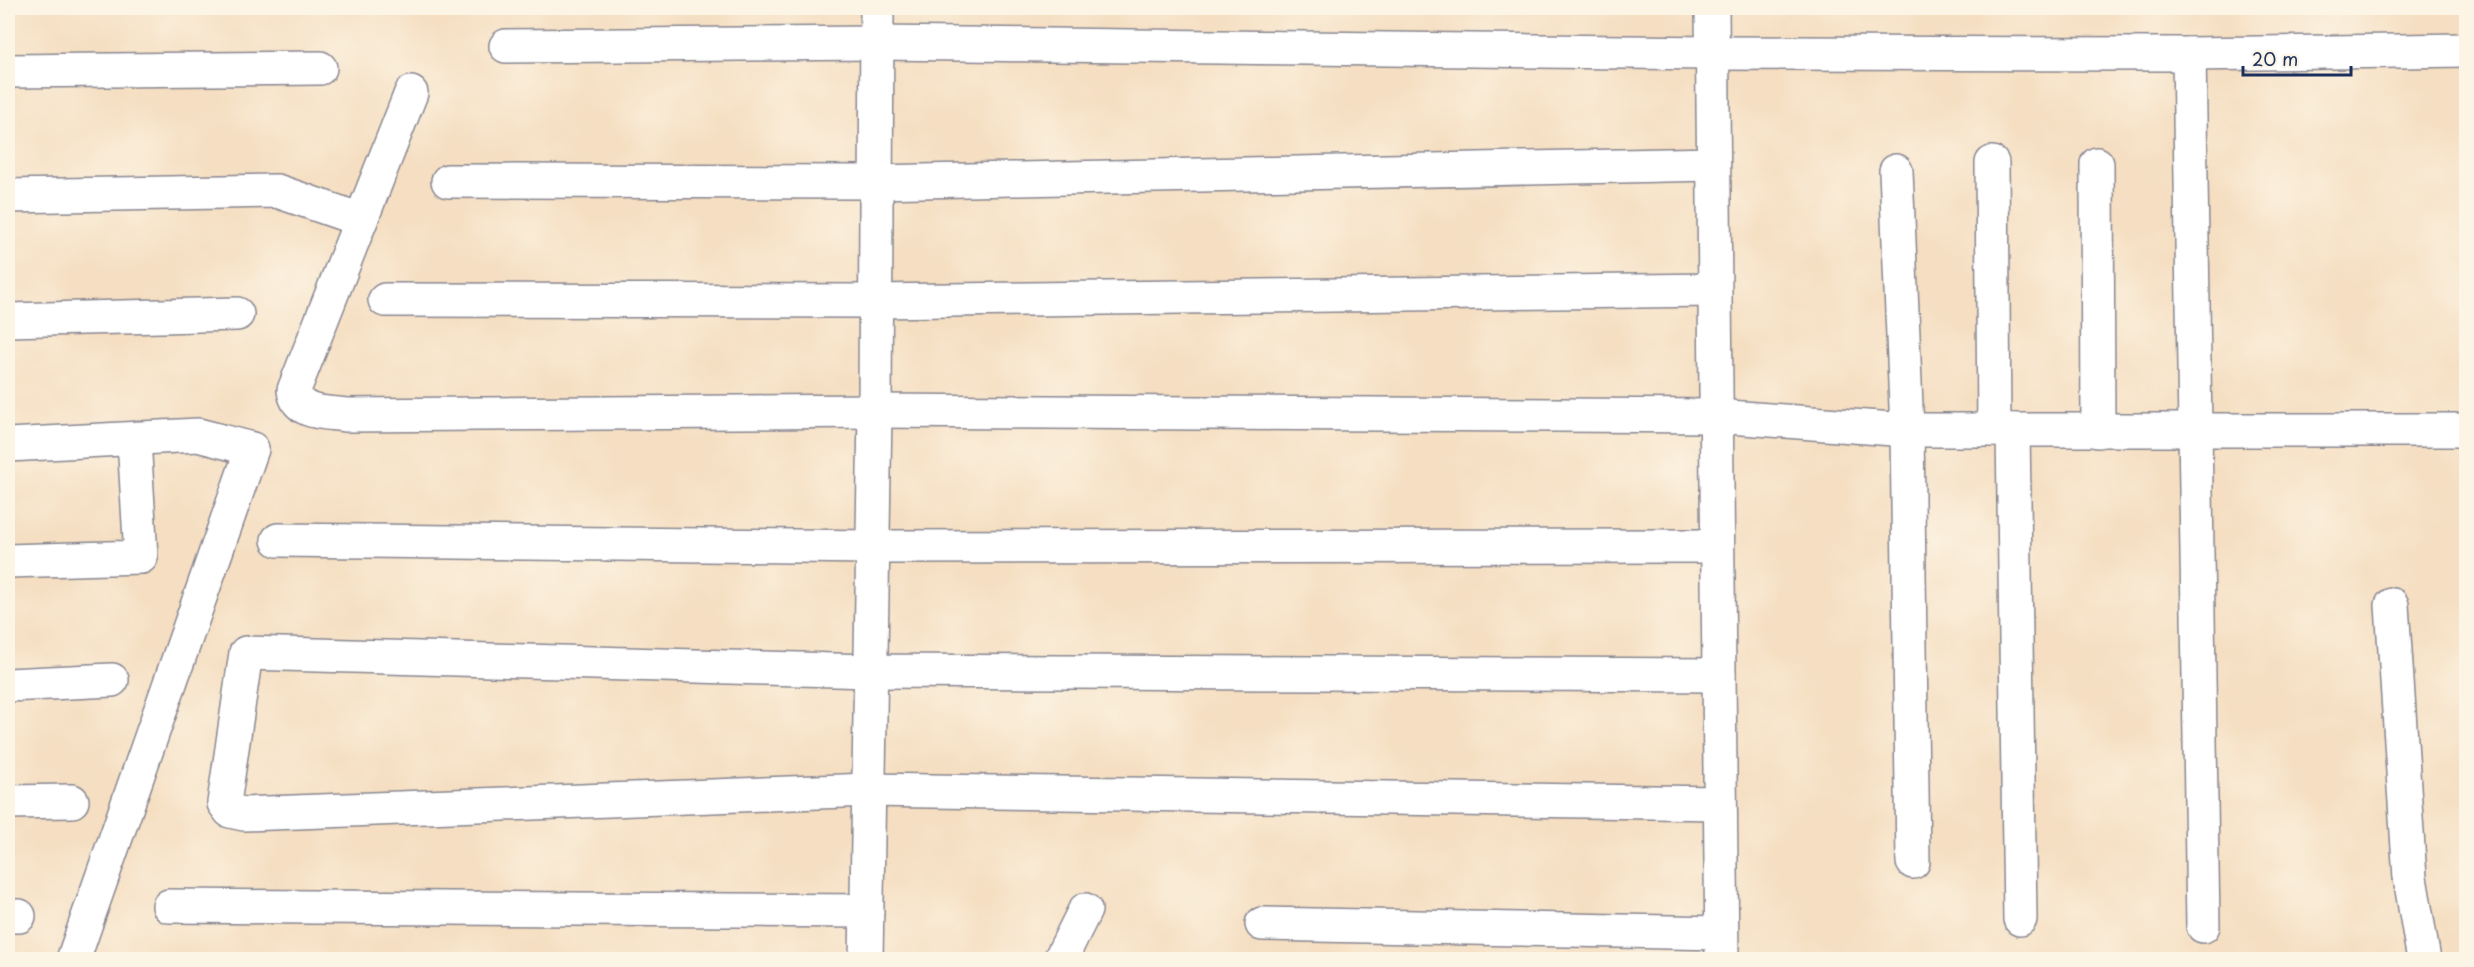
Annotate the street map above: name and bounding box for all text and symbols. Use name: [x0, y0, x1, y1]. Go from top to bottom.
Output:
scale bar: [2243, 39, 2351, 77]
text: 20 m: [2252, 45, 2298, 72]

